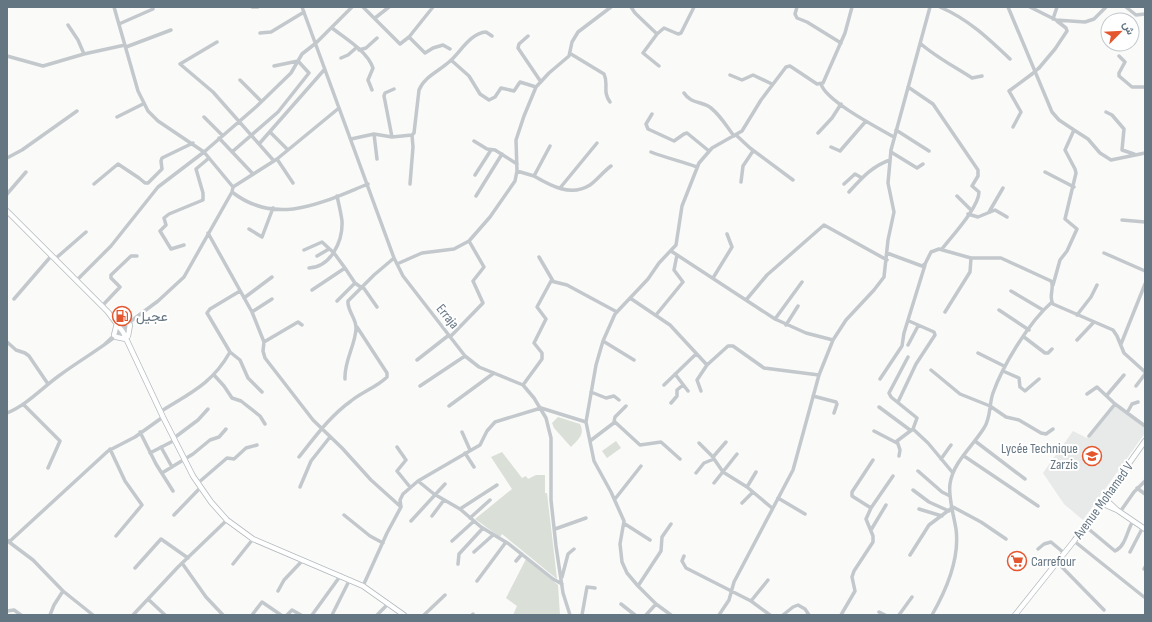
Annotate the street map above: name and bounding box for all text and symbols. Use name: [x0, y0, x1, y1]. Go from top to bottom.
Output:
north arrow: [1100, 12, 1140, 52]
text: ش: [1120, 19, 1137, 37]
street label: Erraja: [433, 301, 463, 332]
fuel station icon: عجيل: [111, 305, 133, 327]
place label: عجيل: [136, 308, 168, 325]
place label: Lycée Technique Zarzis: [1001, 440, 1078, 473]
school or university icon: Lycée Technique Zarzis: [1081, 445, 1103, 467]
street label: Avenue Mohamed V: [1069, 458, 1137, 543]
supermarket icon: Carrefour: [1006, 550, 1028, 572]
place label: Carrefour: [1031, 553, 1076, 570]

